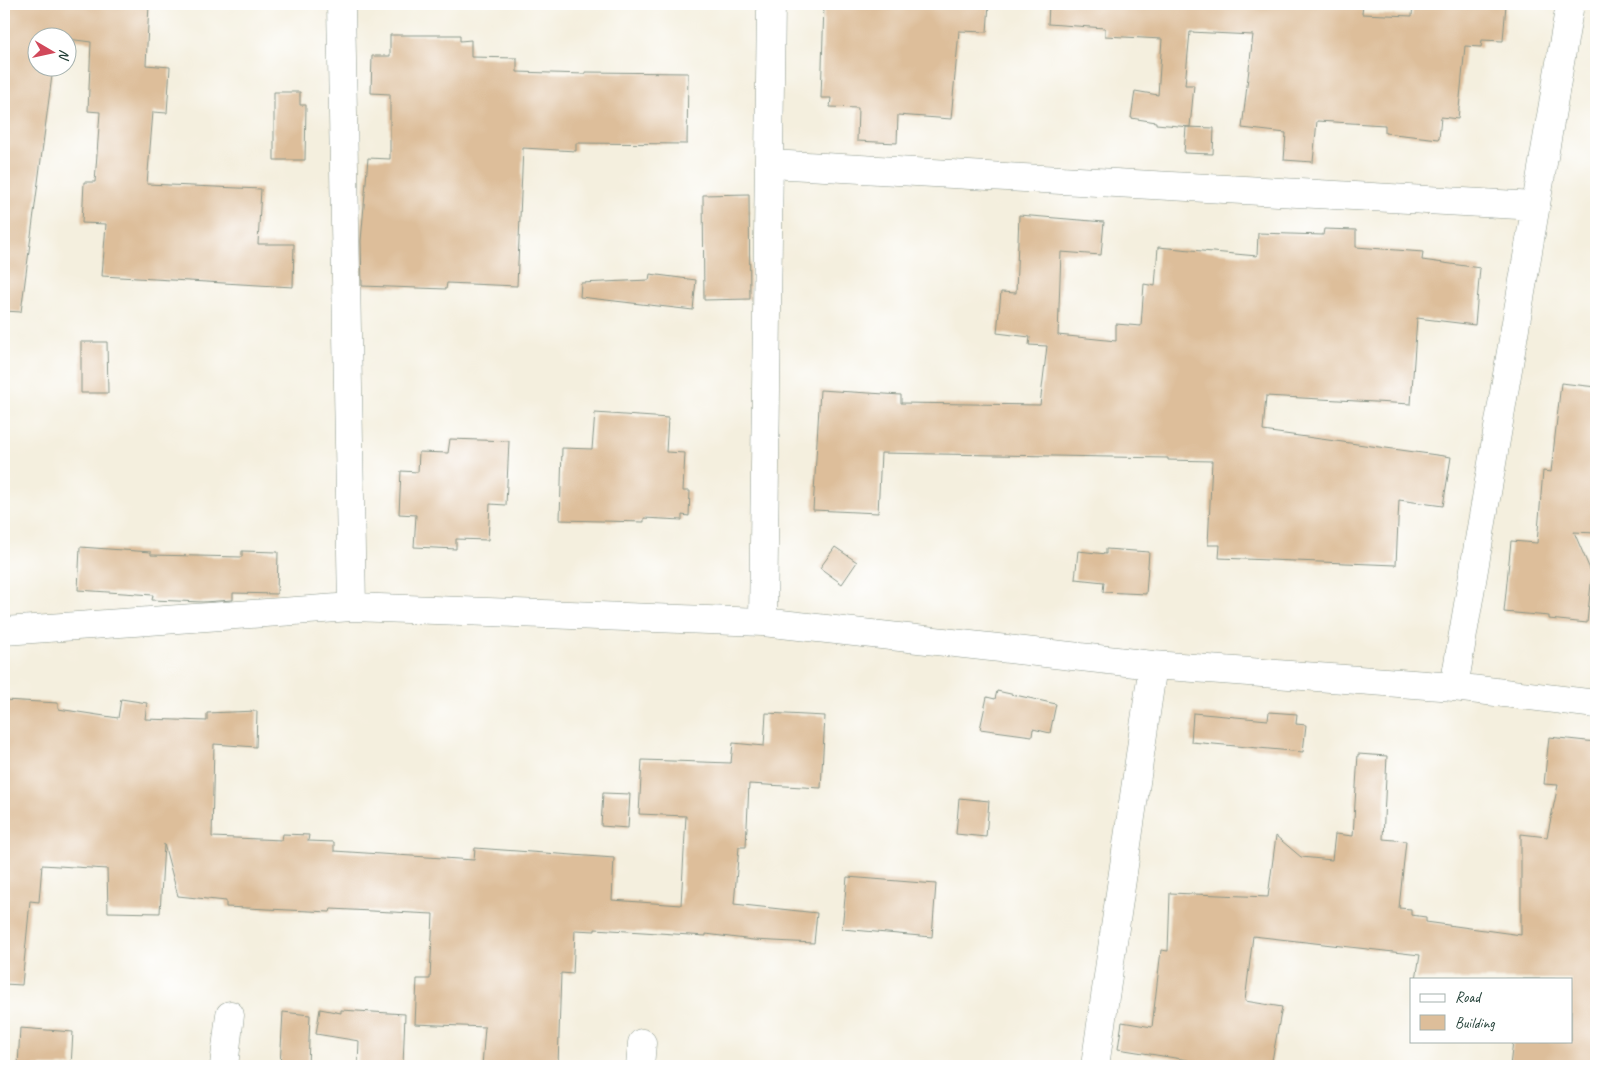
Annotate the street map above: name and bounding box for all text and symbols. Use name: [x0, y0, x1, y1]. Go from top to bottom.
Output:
north arrow: [28, 28, 78, 78]
text: N: [55, 48, 73, 62]
legend: [1410, 978, 1572, 1042]
text: Road: [1455, 988, 1482, 1007]
text: Building: [1455, 1014, 1495, 1033]

